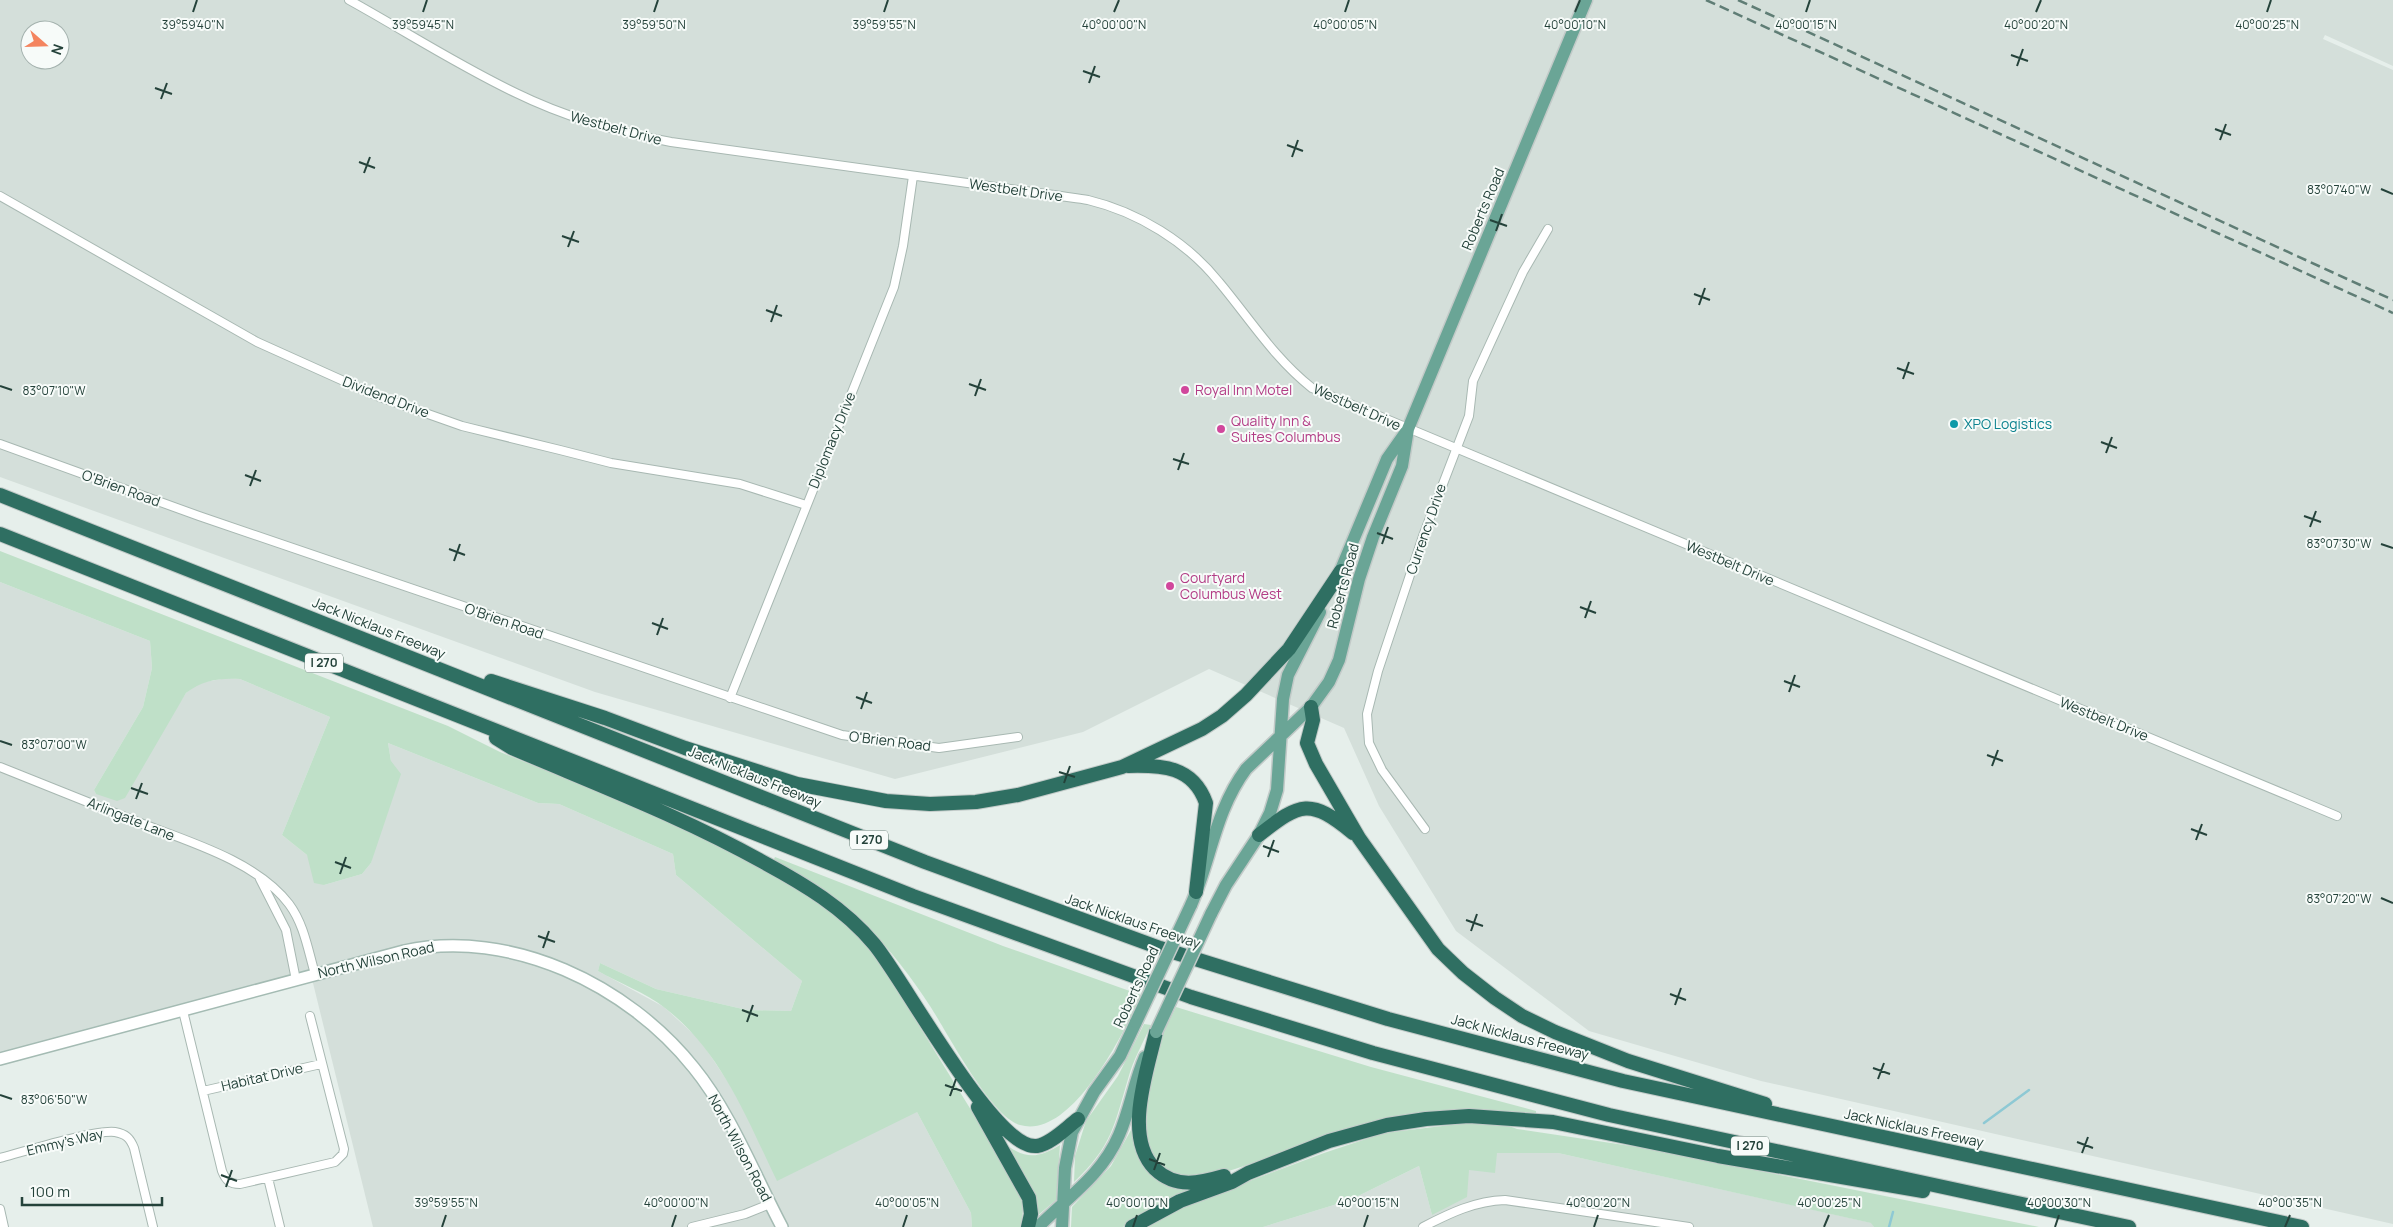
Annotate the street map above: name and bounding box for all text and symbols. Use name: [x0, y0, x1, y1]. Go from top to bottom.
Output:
text: 39°59'40"N: [162, 16, 224, 33]
text: 39°59'45"N: [392, 16, 454, 33]
text: 39°59'50"N: [622, 16, 686, 33]
text: 39°59'55"N: [852, 16, 916, 33]
text: 40°00'00"N: [1082, 16, 1146, 33]
text: 40°00'05"N: [1313, 16, 1377, 33]
text: 40°00'10"N: [1544, 16, 1606, 33]
text: 40°00'15"N: [1775, 16, 1837, 33]
text: 40°00'20"N: [2004, 16, 2068, 33]
text: 40°00'25"N: [2235, 16, 2299, 33]
north arrow: [20, 20, 70, 70]
text: N: [47, 42, 68, 58]
street label: Westbelt Drive: [568, 106, 664, 149]
street label: Roberts Road: [1457, 165, 1508, 253]
street label: Westbelt Drive: [968, 174, 1064, 205]
text: 83°07'40"W: [2307, 181, 2372, 198]
street label: Dividend Drive: [340, 371, 432, 422]
street label: Westbelt Drive: [1310, 379, 1404, 434]
place label: Royal Inn Motel: [1195, 380, 1292, 399]
text: 83°07'10"W: [23, 382, 86, 399]
marker: Royal Inn Motel: [1179, 384, 1191, 396]
street label: Diplomacy Drive: [804, 389, 860, 491]
place label: Quality Inn & Suites Columbus: [1231, 411, 1341, 446]
place label: XPO Logistics: [1964, 414, 2052, 433]
marker: XPO Logistics: [1948, 418, 1960, 430]
marker: Quality Inn & Suites Columbus: [1215, 423, 1227, 435]
street label: O'Brien Road: [79, 465, 163, 511]
street label: Currency Drive: [1401, 481, 1450, 577]
street label: Westbelt Drive: [1683, 535, 1777, 590]
text: 83°07'30"W: [2307, 535, 2372, 552]
street label: Roberts Road: [1322, 541, 1363, 631]
place label: Courtyard Columbus West: [1180, 568, 1282, 603]
marker: Courtyard Columbus West: [1164, 580, 1176, 592]
street label: Jack Nicklaus Freeway: [310, 592, 449, 663]
street label: O'Brien Road: [462, 598, 546, 643]
road number: I 270: [305, 654, 343, 672]
street label: Westbelt Drive: [2057, 692, 2151, 745]
street label: O'Brien Road: [848, 726, 932, 755]
text: 83°07'00"W: [21, 736, 88, 753]
street label: Jack Nicklaus Freeway: [686, 741, 825, 812]
street label: Arlingate Lane: [85, 792, 178, 845]
road number: I 270: [850, 830, 888, 850]
street label: Jack Nicklaus Freeway: [1063, 888, 1204, 953]
text: 83°07'20"W: [2307, 890, 2372, 907]
street label: North Wilson Road: [316, 937, 436, 982]
street label: Roberts Road: [1108, 943, 1163, 1030]
street label: Jack Nicklaus Freeway: [1449, 1009, 1592, 1064]
street label: Habitat Drive: [219, 1058, 305, 1095]
text: 83°06'50"W: [21, 1091, 88, 1108]
street label: North Wilson Road: [704, 1091, 777, 1205]
street label: Jack Nicklaus Freeway: [1843, 1103, 1986, 1152]
street label: Emmy's Way: [25, 1123, 106, 1160]
road number: I 270: [1731, 1136, 1769, 1156]
scale bar: [22, 1174, 162, 1206]
text: 100 m: [30, 1181, 70, 1202]
text: 39°59'55"N: [414, 1194, 478, 1211]
text: 40°00'00"N: [644, 1194, 708, 1211]
text: 40°00'05"N: [875, 1194, 939, 1211]
text: 40°00'10"N: [1106, 1194, 1168, 1211]
text: 40°00'15"N: [1337, 1194, 1399, 1211]
text: 40°00'20"N: [1566, 1194, 1630, 1211]
text: 40°00'25"N: [1797, 1194, 1861, 1211]
text: 40°00'30"N: [2027, 1194, 2091, 1211]
text: 40°00'35"N: [2258, 1194, 2322, 1211]

